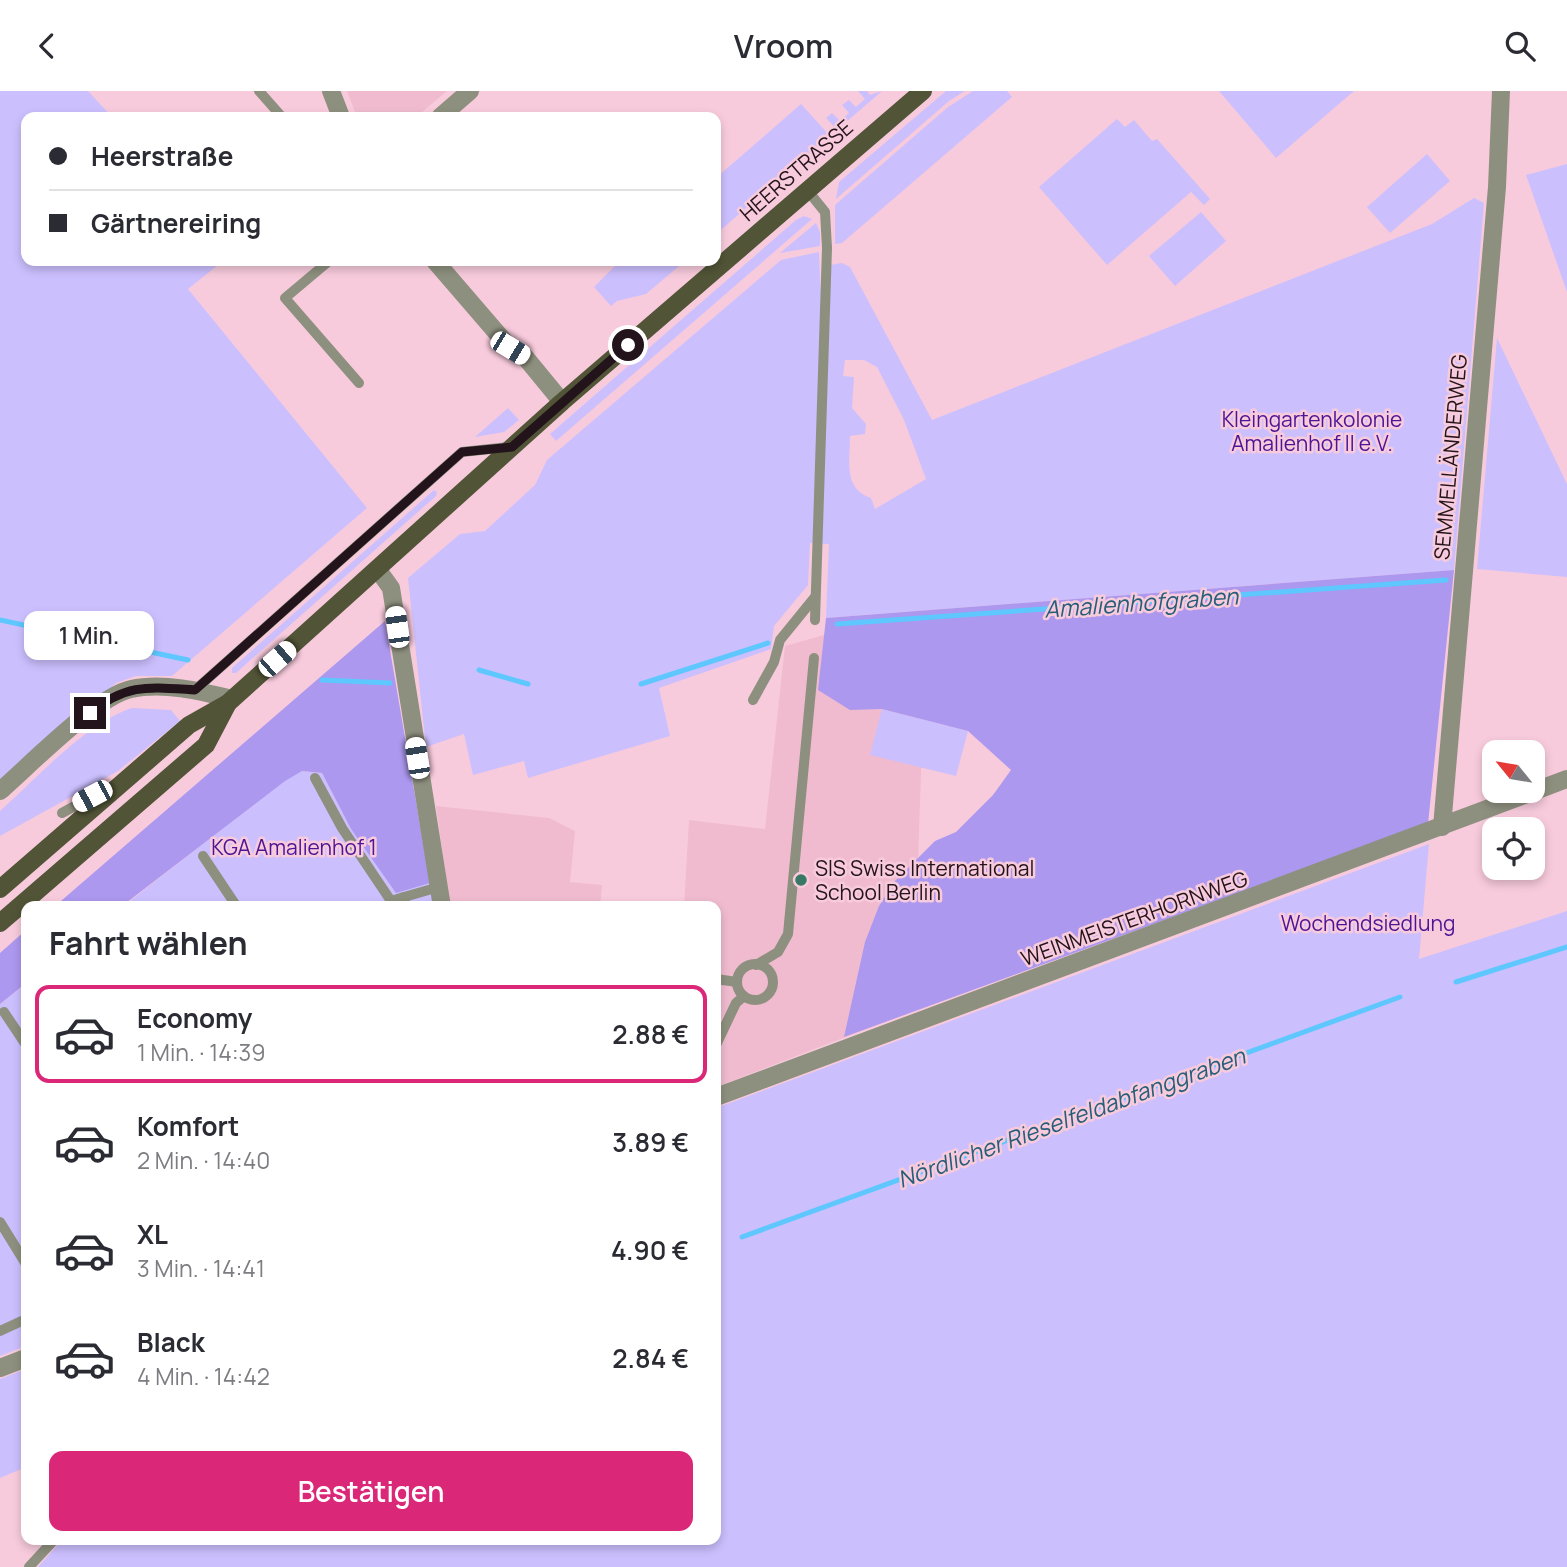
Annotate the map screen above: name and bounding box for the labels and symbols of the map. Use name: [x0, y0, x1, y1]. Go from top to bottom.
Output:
street label: HEERSTRASSE: [733, 113, 859, 227]
car: [487, 328, 534, 368]
route start: [612, 329, 644, 361]
street label: SEMMELLÄNDERWEG: [1427, 353, 1473, 561]
park label: Kleingartenkolonie Amalienhof II e.V.: [1222, 405, 1402, 457]
water label: Amalienhofgraben: [1043, 579, 1240, 625]
car: [384, 605, 411, 649]
callout: 1 Min.: [25, 611, 155, 661]
car: [255, 637, 300, 681]
route end: [74, 697, 106, 729]
car: [404, 736, 431, 780]
north arrow: [1482, 740, 1545, 803]
car: [69, 777, 116, 815]
park label: KGA Amalienhof 1: [211, 833, 377, 861]
place label: SIS Swiss International School Berlin: [815, 854, 1034, 906]
street label: WEINMEISTERHORNWEG: [1017, 864, 1251, 972]
marker: SIS Swiss International School Berlin: [793, 872, 809, 888]
park label: Wochendsiedlung: [1281, 909, 1455, 937]
water label: Nördlicher Rieselfeldabfanggraben: [893, 1039, 1250, 1195]

